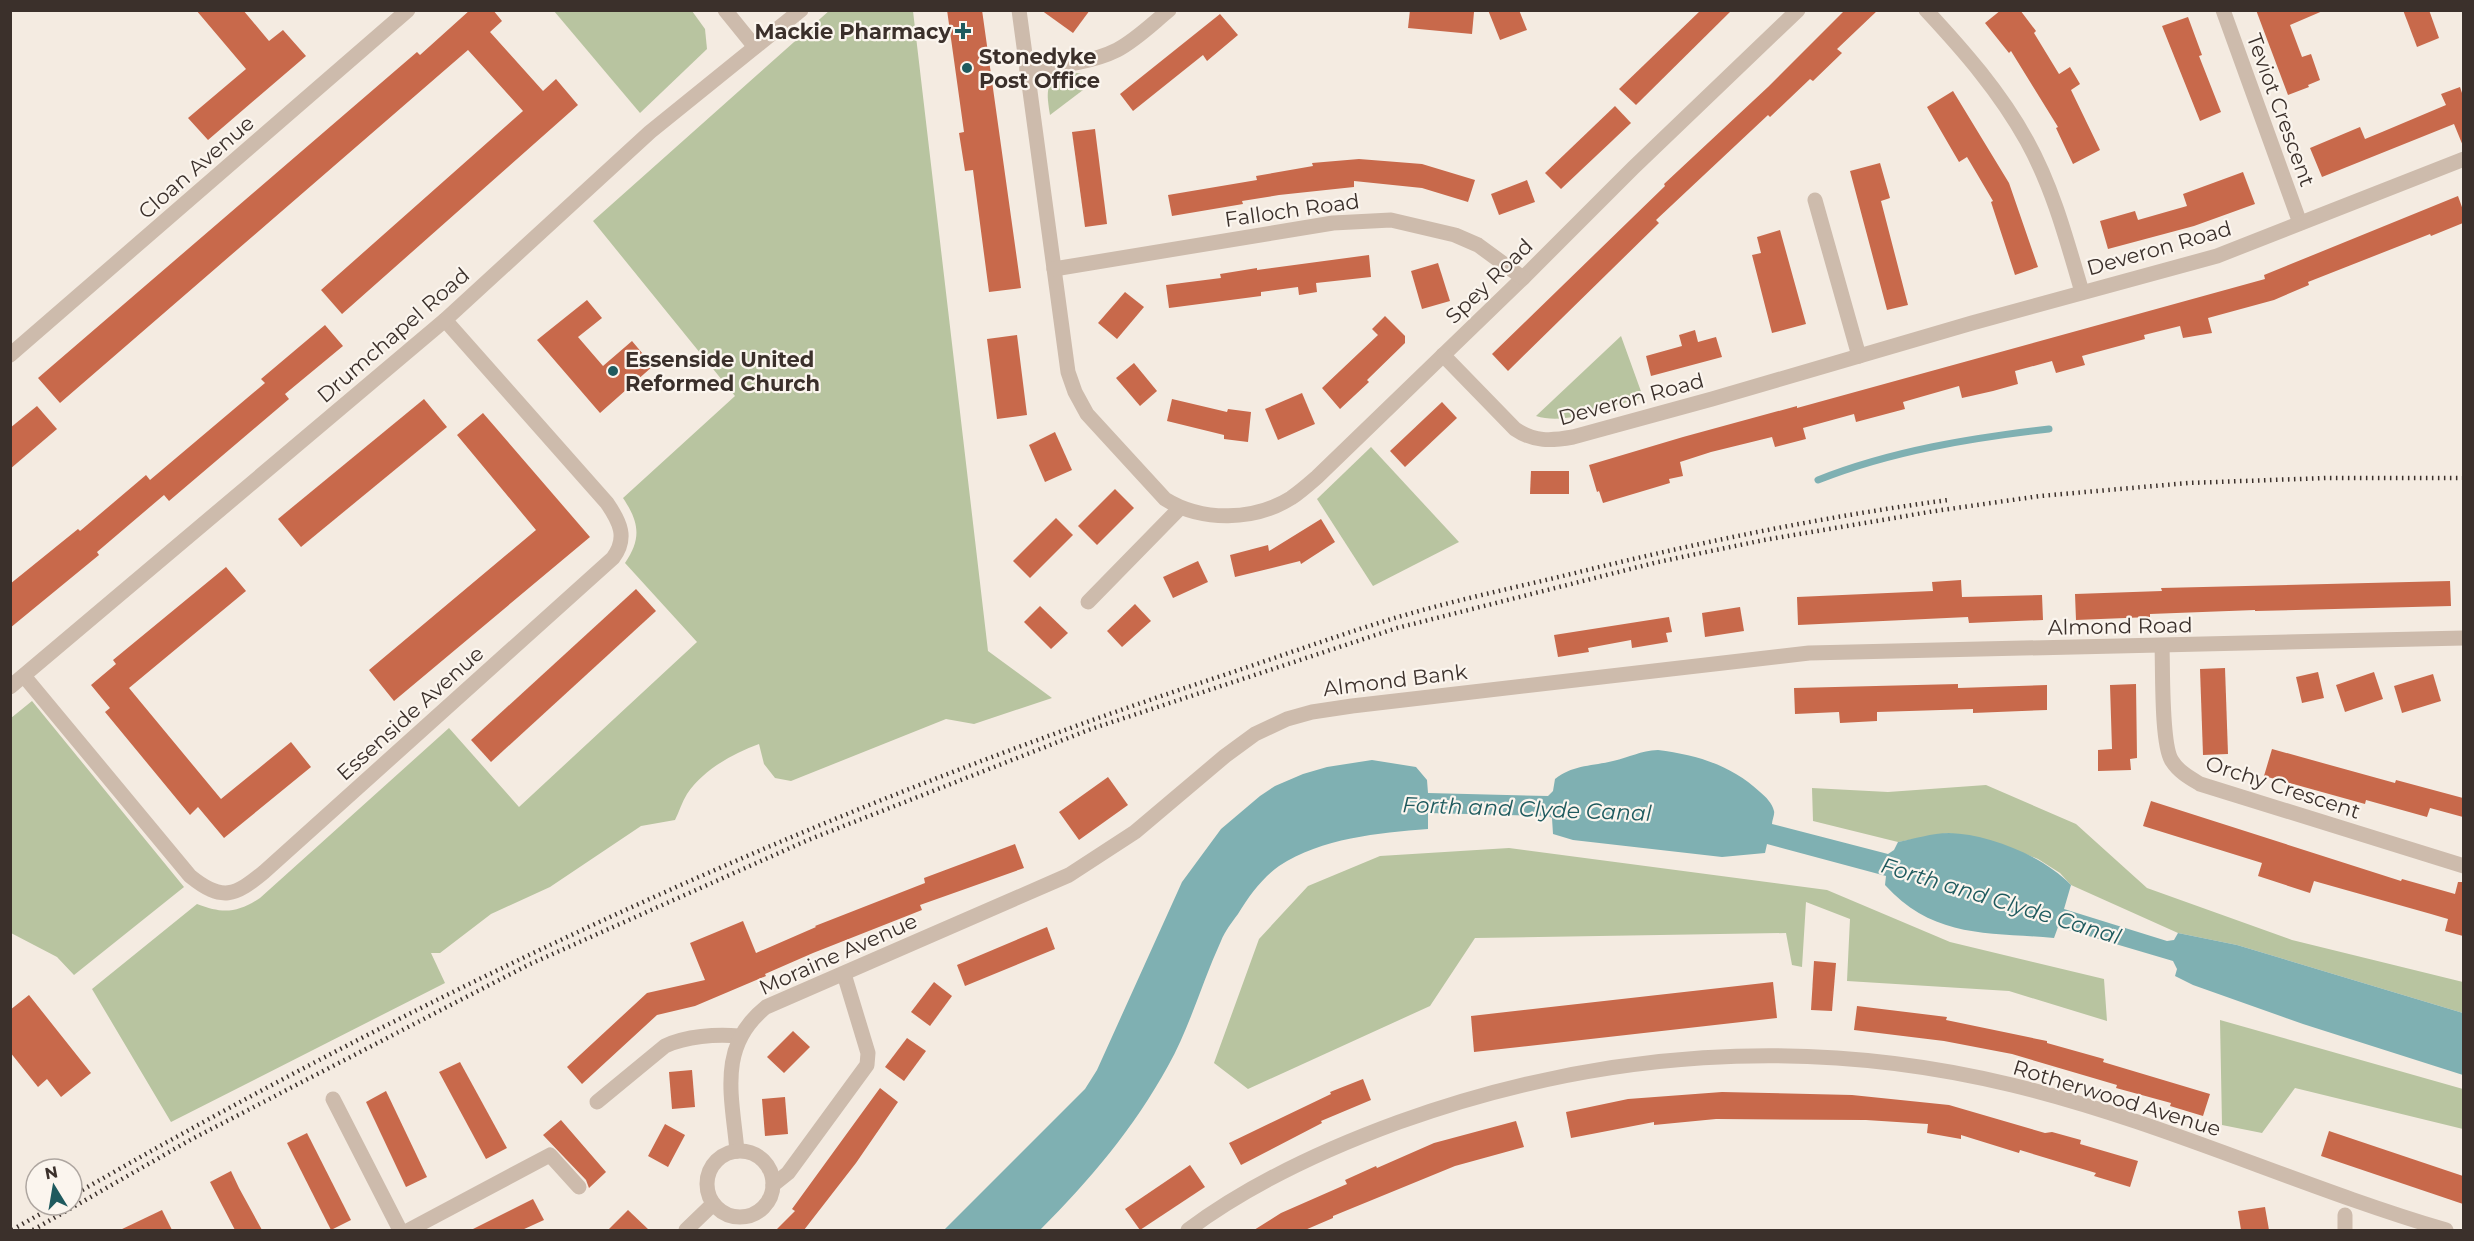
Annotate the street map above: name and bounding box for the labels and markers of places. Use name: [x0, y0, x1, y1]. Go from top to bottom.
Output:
place label: Mackie Pharmacy: [754, 19, 951, 44]
marker: Mackie Pharmacy: [956, 24, 970, 38]
place label: Stonedyke Post Office: [979, 44, 1100, 93]
marker: Stonedyke Post Office: [960, 61, 974, 75]
place label: Essenside United Reformed Church: [625, 347, 820, 396]
marker: Essenside United Reformed Church: [606, 364, 620, 378]

